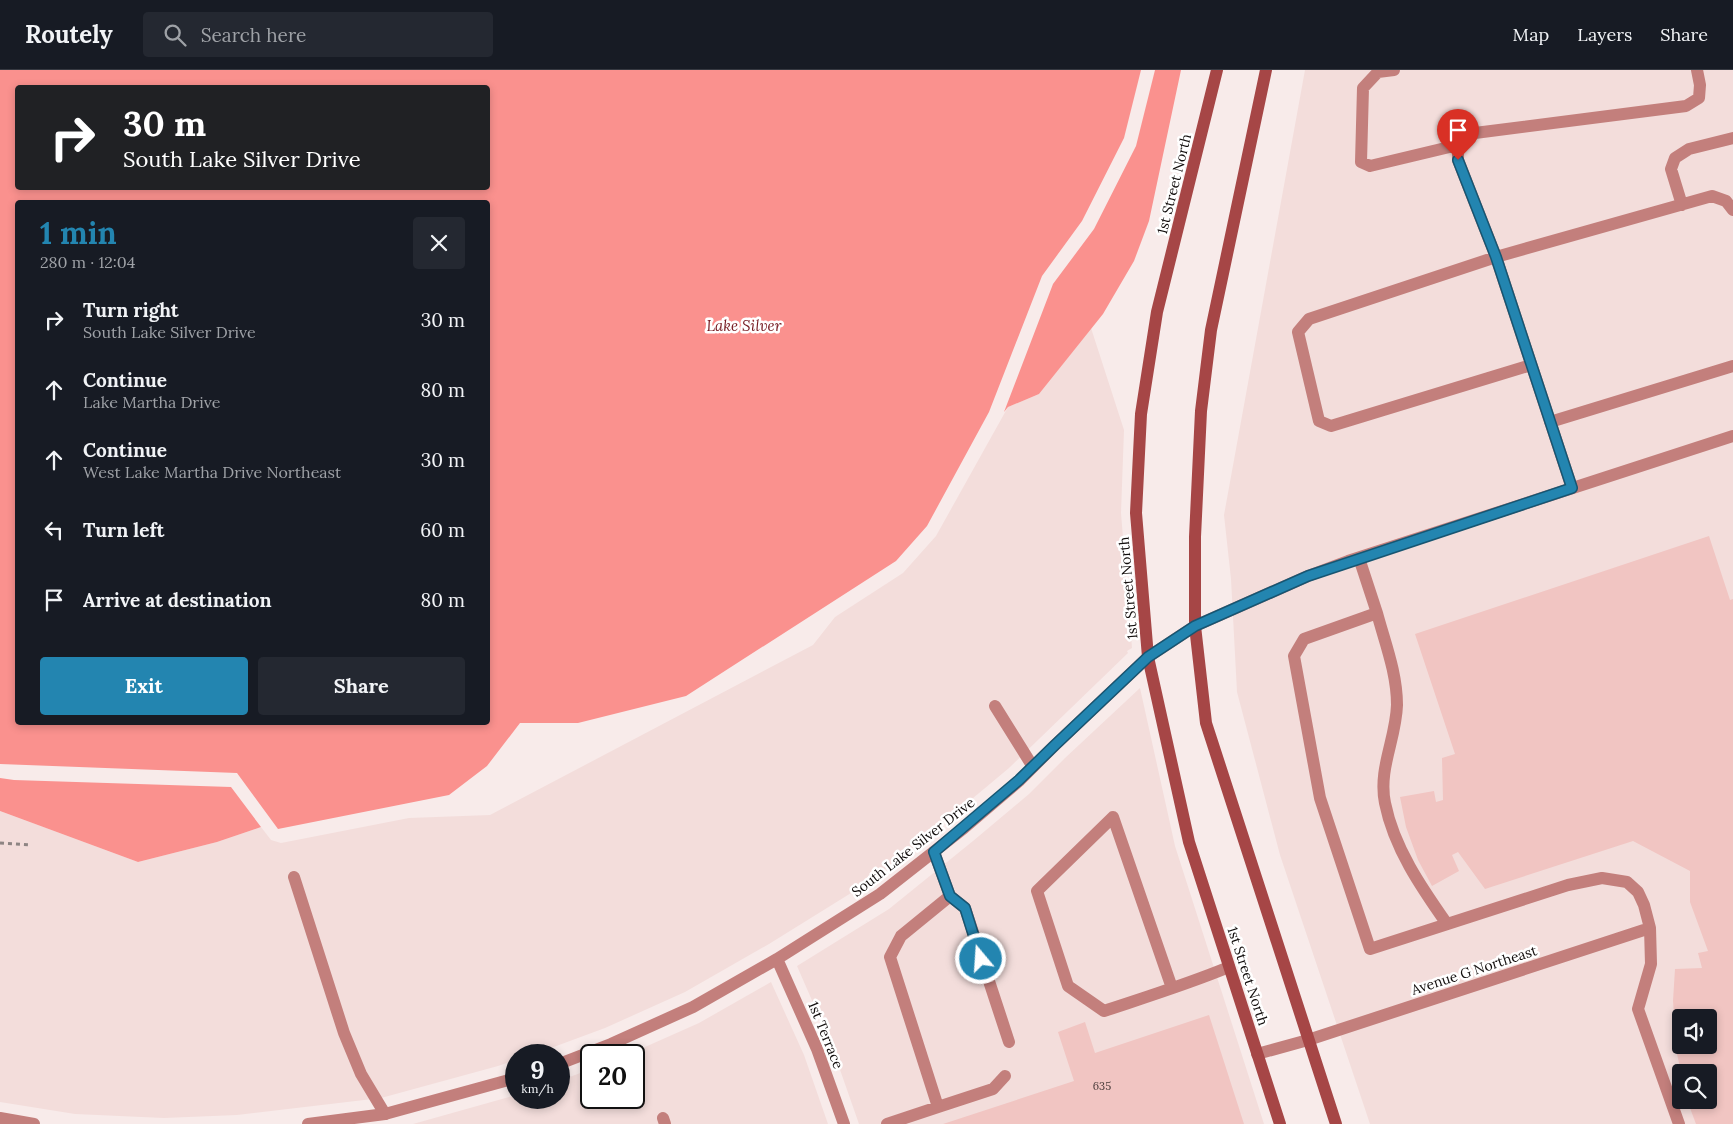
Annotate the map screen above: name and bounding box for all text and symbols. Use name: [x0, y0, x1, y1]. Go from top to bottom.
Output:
search box: [143, 12, 493, 57]
text: Routely: [25, 19, 113, 50]
icon: search: [161, 21, 189, 49]
text: Search here: [201, 23, 306, 47]
text: Map: [1513, 23, 1549, 46]
text: Layers: [1577, 23, 1632, 46]
text: Share: [1660, 23, 1708, 46]
text: 30 m: [123, 101, 206, 146]
icon: right: [40, 105, 105, 170]
pin: [1437, 109, 1479, 160]
icon: arrive: [1444, 116, 1472, 144]
street label: 1st Street North: [1153, 132, 1195, 236]
text: South Lake Silver Drive: [123, 145, 361, 173]
text: 1 min: [40, 214, 117, 252]
button: close: [413, 217, 465, 269]
text: 280 m · 12:04: [40, 252, 135, 272]
text: Turn right: [83, 298, 179, 322]
icon: right: [40, 306, 68, 334]
text: 30 m: [421, 308, 465, 332]
water label: Lake Silver: [706, 316, 782, 335]
text: South Lake Silver Drive: [83, 322, 256, 342]
text: Continue: [83, 368, 167, 392]
icon: ahead: [40, 376, 68, 404]
text: 80 m: [421, 378, 465, 402]
text: Lake Martha Drive: [83, 392, 220, 412]
text: Continue: [83, 438, 167, 462]
icon: ahead: [40, 446, 68, 474]
text: 30 m: [421, 448, 465, 472]
text: West Lake Martha Drive Northeast: [83, 462, 341, 482]
icon: left: [40, 516, 68, 544]
text: Turn left: [83, 518, 164, 542]
text: 60 m: [420, 518, 465, 542]
street label: 1st Street North: [1115, 536, 1141, 640]
icon: arrive: [40, 586, 68, 614]
text: Arrive at destination: [83, 588, 272, 612]
text: 80 m: [421, 588, 465, 612]
button: Exit: [40, 657, 248, 715]
button: Share: [258, 657, 465, 715]
street label: South Lake Silver Drive: [848, 793, 978, 901]
street label: 1st Street North: [1224, 924, 1272, 1028]
position arrow: [954, 932, 1006, 984]
street label: Avenue G Northeast: [1408, 941, 1540, 999]
street label: 1st Terrace: [804, 999, 848, 1072]
map controls: [1672, 1009, 1717, 1109]
button: sound: [1672, 1009, 1717, 1054]
speed limit sign: 20: [580, 1044, 645, 1109]
text: 9: [530, 1054, 545, 1086]
button: search: [1672, 1064, 1717, 1109]
house number: 635: [1093, 1079, 1111, 1093]
text: km/h: [521, 1081, 554, 1096]

